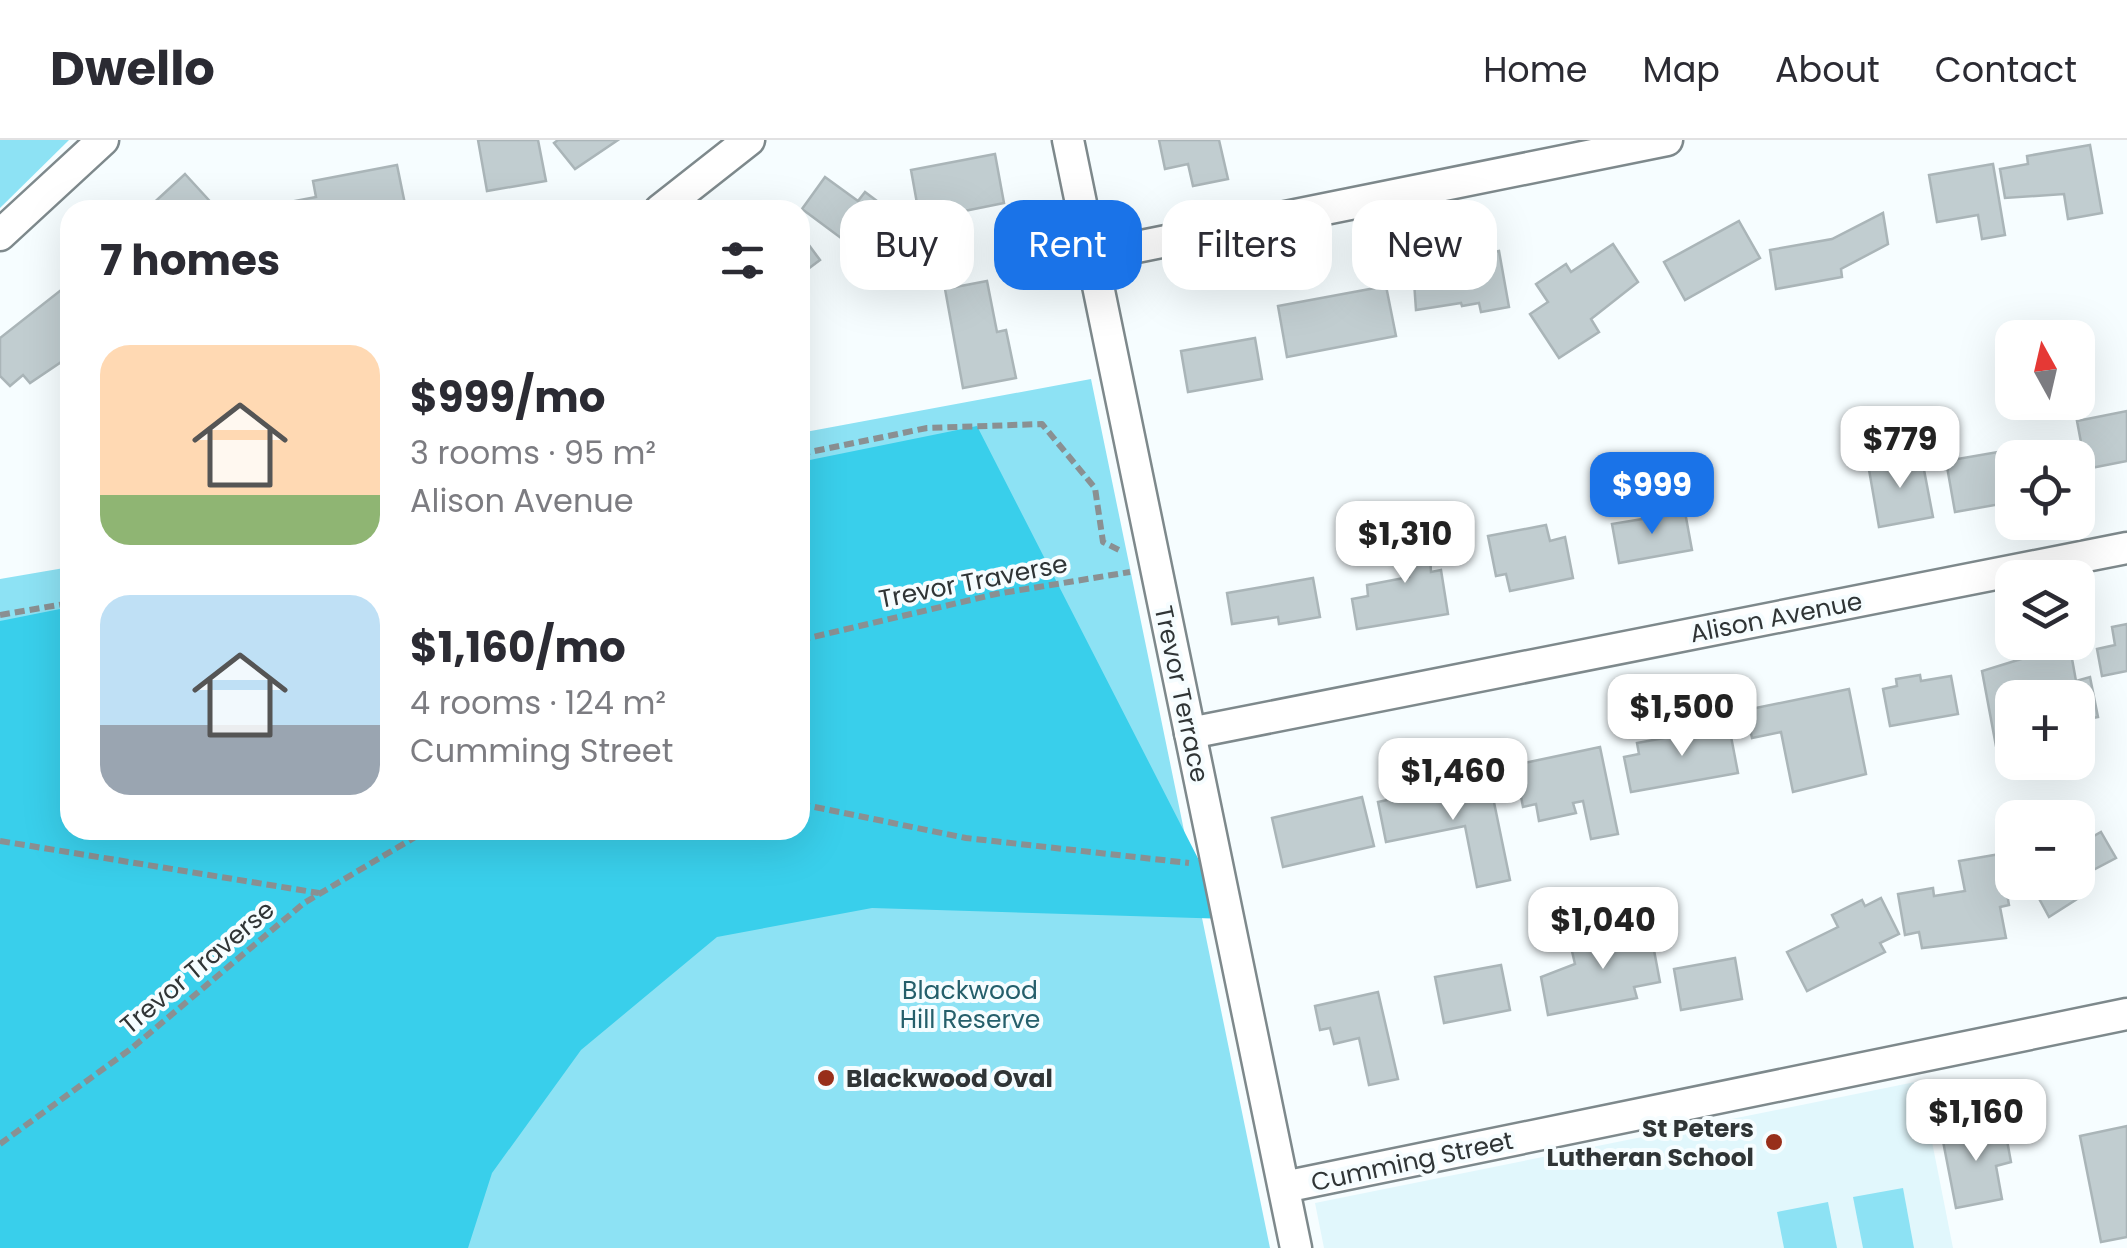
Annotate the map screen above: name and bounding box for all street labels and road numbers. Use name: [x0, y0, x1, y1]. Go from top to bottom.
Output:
street label: Trevor Traverse: [876, 546, 1070, 617]
street label: Alison Avenue: [1687, 584, 1865, 651]
street label: Trevor Terrace: [1146, 603, 1217, 786]
street label: Trevor Traverse: [113, 892, 282, 1042]
street label: Cumming Street: [1308, 1123, 1516, 1200]

